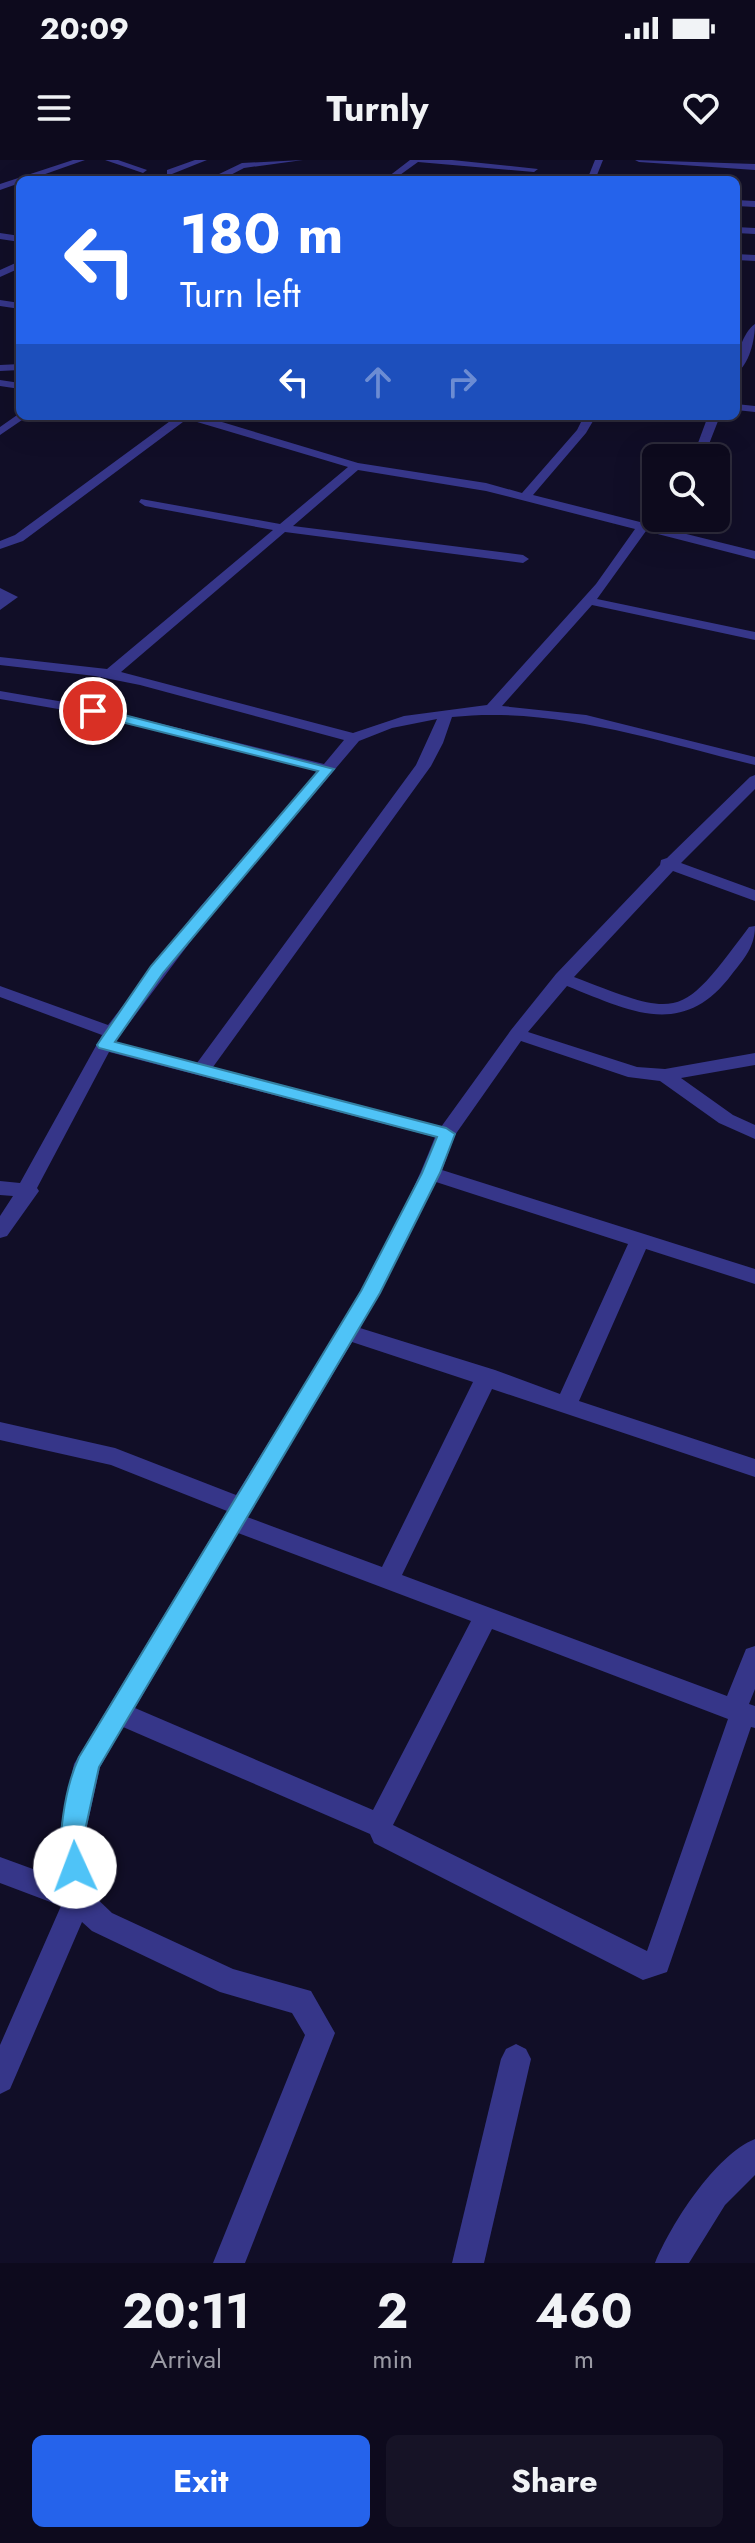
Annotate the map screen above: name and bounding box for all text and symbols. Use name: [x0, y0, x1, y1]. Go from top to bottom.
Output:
text: 20:09: [40, 7, 129, 50]
text: Turnly: [327, 82, 429, 134]
icon: menu: [32, 86, 76, 130]
icon: heart: [679, 86, 723, 130]
text: 180 m: [180, 193, 343, 274]
icon: left: [48, 208, 152, 312]
text: Turn left: [180, 268, 301, 320]
icon: left: [272, 360, 316, 404]
icon: ahead: [356, 360, 400, 404]
icon: right: [440, 360, 484, 404]
map controls: [642, 444, 730, 532]
button: search: [642, 444, 730, 532]
pin: [59, 677, 127, 745]
icon: arrive: [71, 689, 115, 733]
position arrow: [33, 1825, 117, 1909]
text: 20:11: [122, 2277, 250, 2346]
text: 2: [377, 2277, 408, 2346]
text: 460: [535, 2277, 633, 2346]
text: Arrival: [150, 2340, 222, 2378]
text: min: [372, 2340, 413, 2378]
text: m: [574, 2340, 594, 2378]
button: Exit: [32, 2435, 370, 2527]
button: Share: [386, 2435, 723, 2527]

